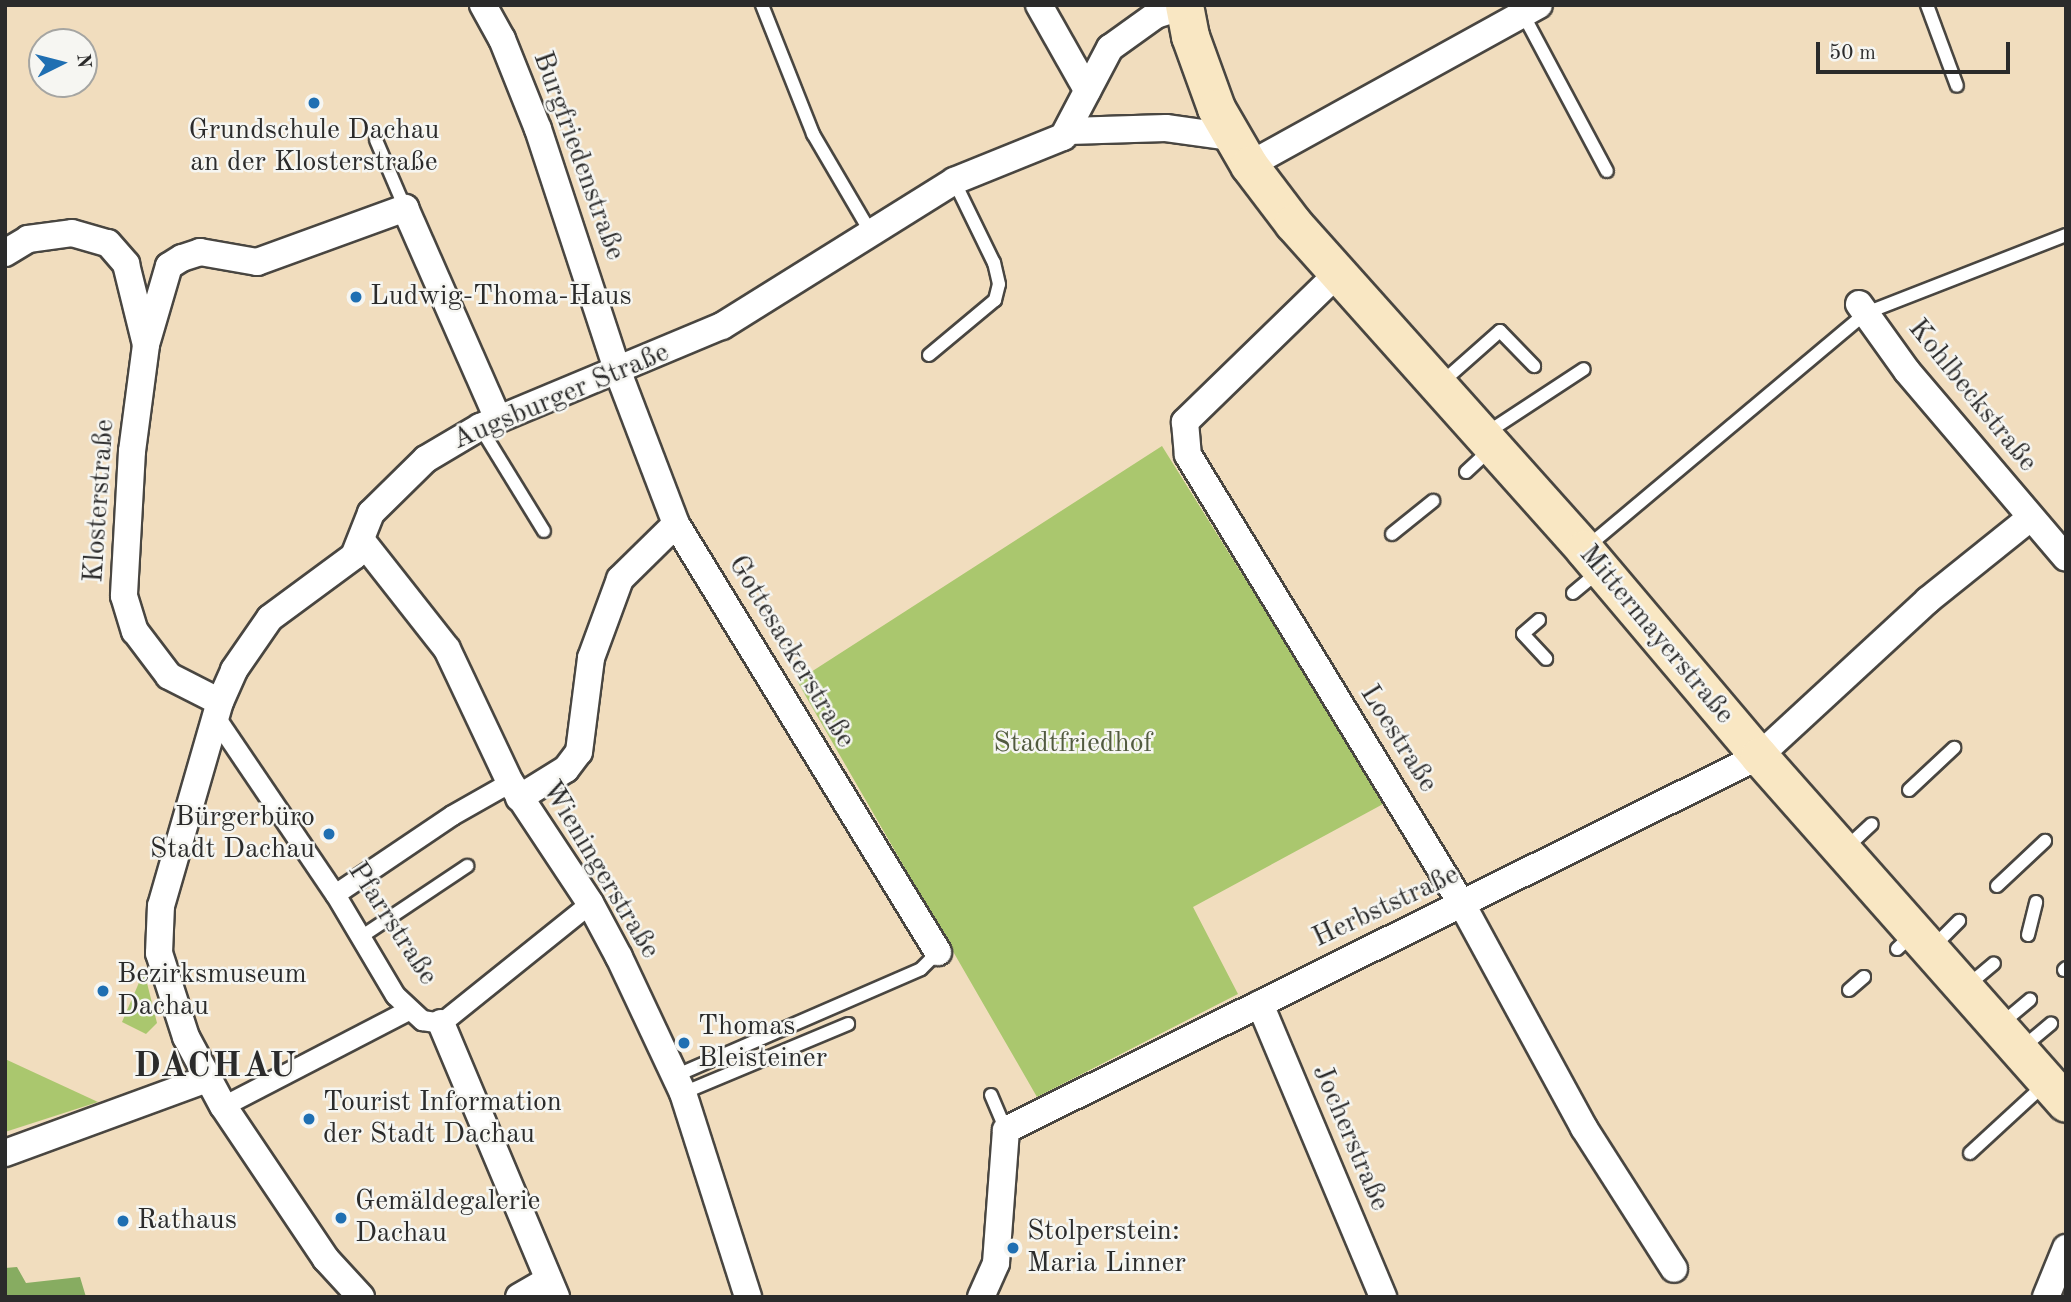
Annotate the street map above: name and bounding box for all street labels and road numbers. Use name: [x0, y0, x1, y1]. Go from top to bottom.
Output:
street label: Burgfriedenstraße: [525, 47, 631, 265]
street label: Kohlbeckstraße: [1900, 313, 2044, 479]
street label: Augsburger Straße: [448, 336, 674, 458]
street label: Klosterstraße: [78, 418, 122, 584]
street label: Mittermayerstraße: [1571, 539, 1741, 731]
street label: Gottesackerstraße: [720, 550, 862, 754]
street label: Loestraße: [1352, 679, 1444, 799]
street label: Wieningerstraße: [534, 775, 666, 965]
street label: Pfarrstraße: [340, 856, 444, 992]
street label: Herbststraße: [1307, 858, 1465, 956]
street label: Jocherstraße: [1304, 1060, 1396, 1216]

